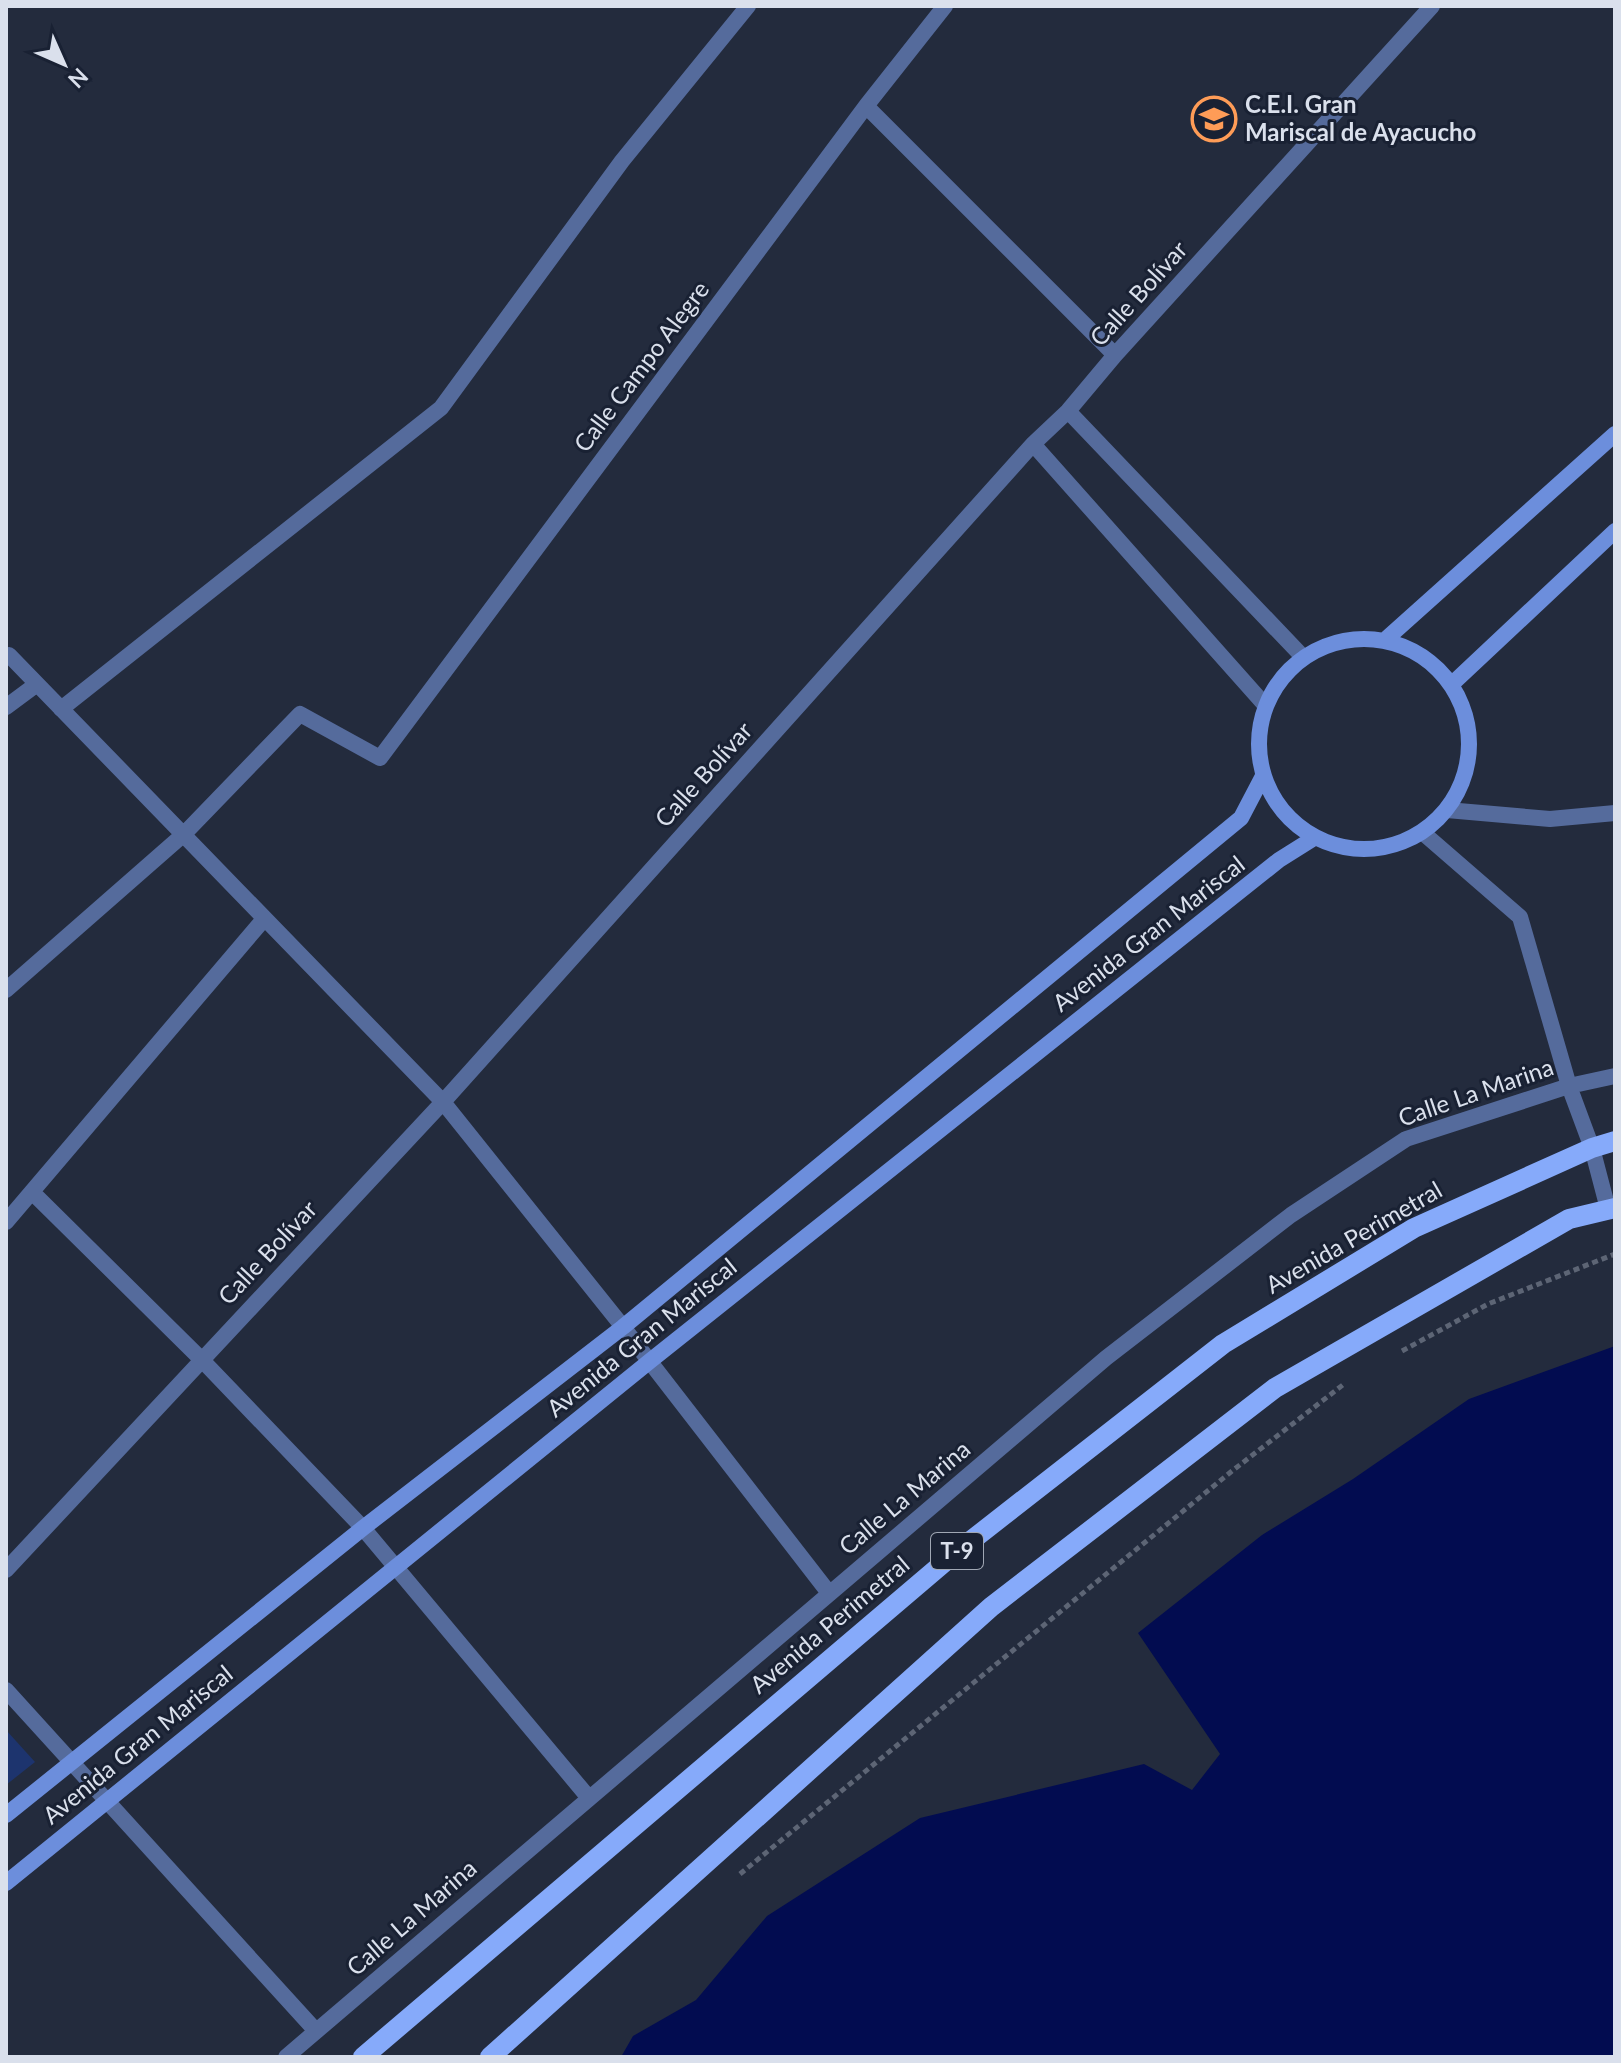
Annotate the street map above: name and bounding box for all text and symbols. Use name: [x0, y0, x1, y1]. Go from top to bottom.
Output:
north arrow: [24, 24, 104, 104]
text: N: [63, 63, 94, 94]
place label: C.E.I. Gran Mariscal de Ayacucho: [1245, 89, 1476, 146]
school or university icon: C.E.I. Gran Mariscal de Ayacucho: [1190, 95, 1238, 143]
street label: Calle Bolívar: [1083, 234, 1193, 351]
street label: Calle Campo Alegre: [567, 275, 714, 457]
street label: Calle Bolívar: [648, 715, 758, 832]
street label: Avenida Gran Mariscal: [1046, 849, 1250, 1017]
street label: Calle La Marina: [1394, 1051, 1557, 1132]
street label: Avenida Perimetral: [1260, 1174, 1447, 1299]
street label: Calle Bolívar: [212, 1194, 322, 1310]
street label: Avenida Gran Mariscal: [540, 1251, 742, 1422]
street label: Calle La Marina: [833, 1434, 975, 1560]
road number: T-9: [931, 1533, 983, 1569]
street label: Avenida Perimetral: [744, 1549, 914, 1699]
street label: Avenida Gran Mariscal: [36, 1658, 238, 1829]
street label: Calle La Marina: [340, 1853, 482, 1981]

